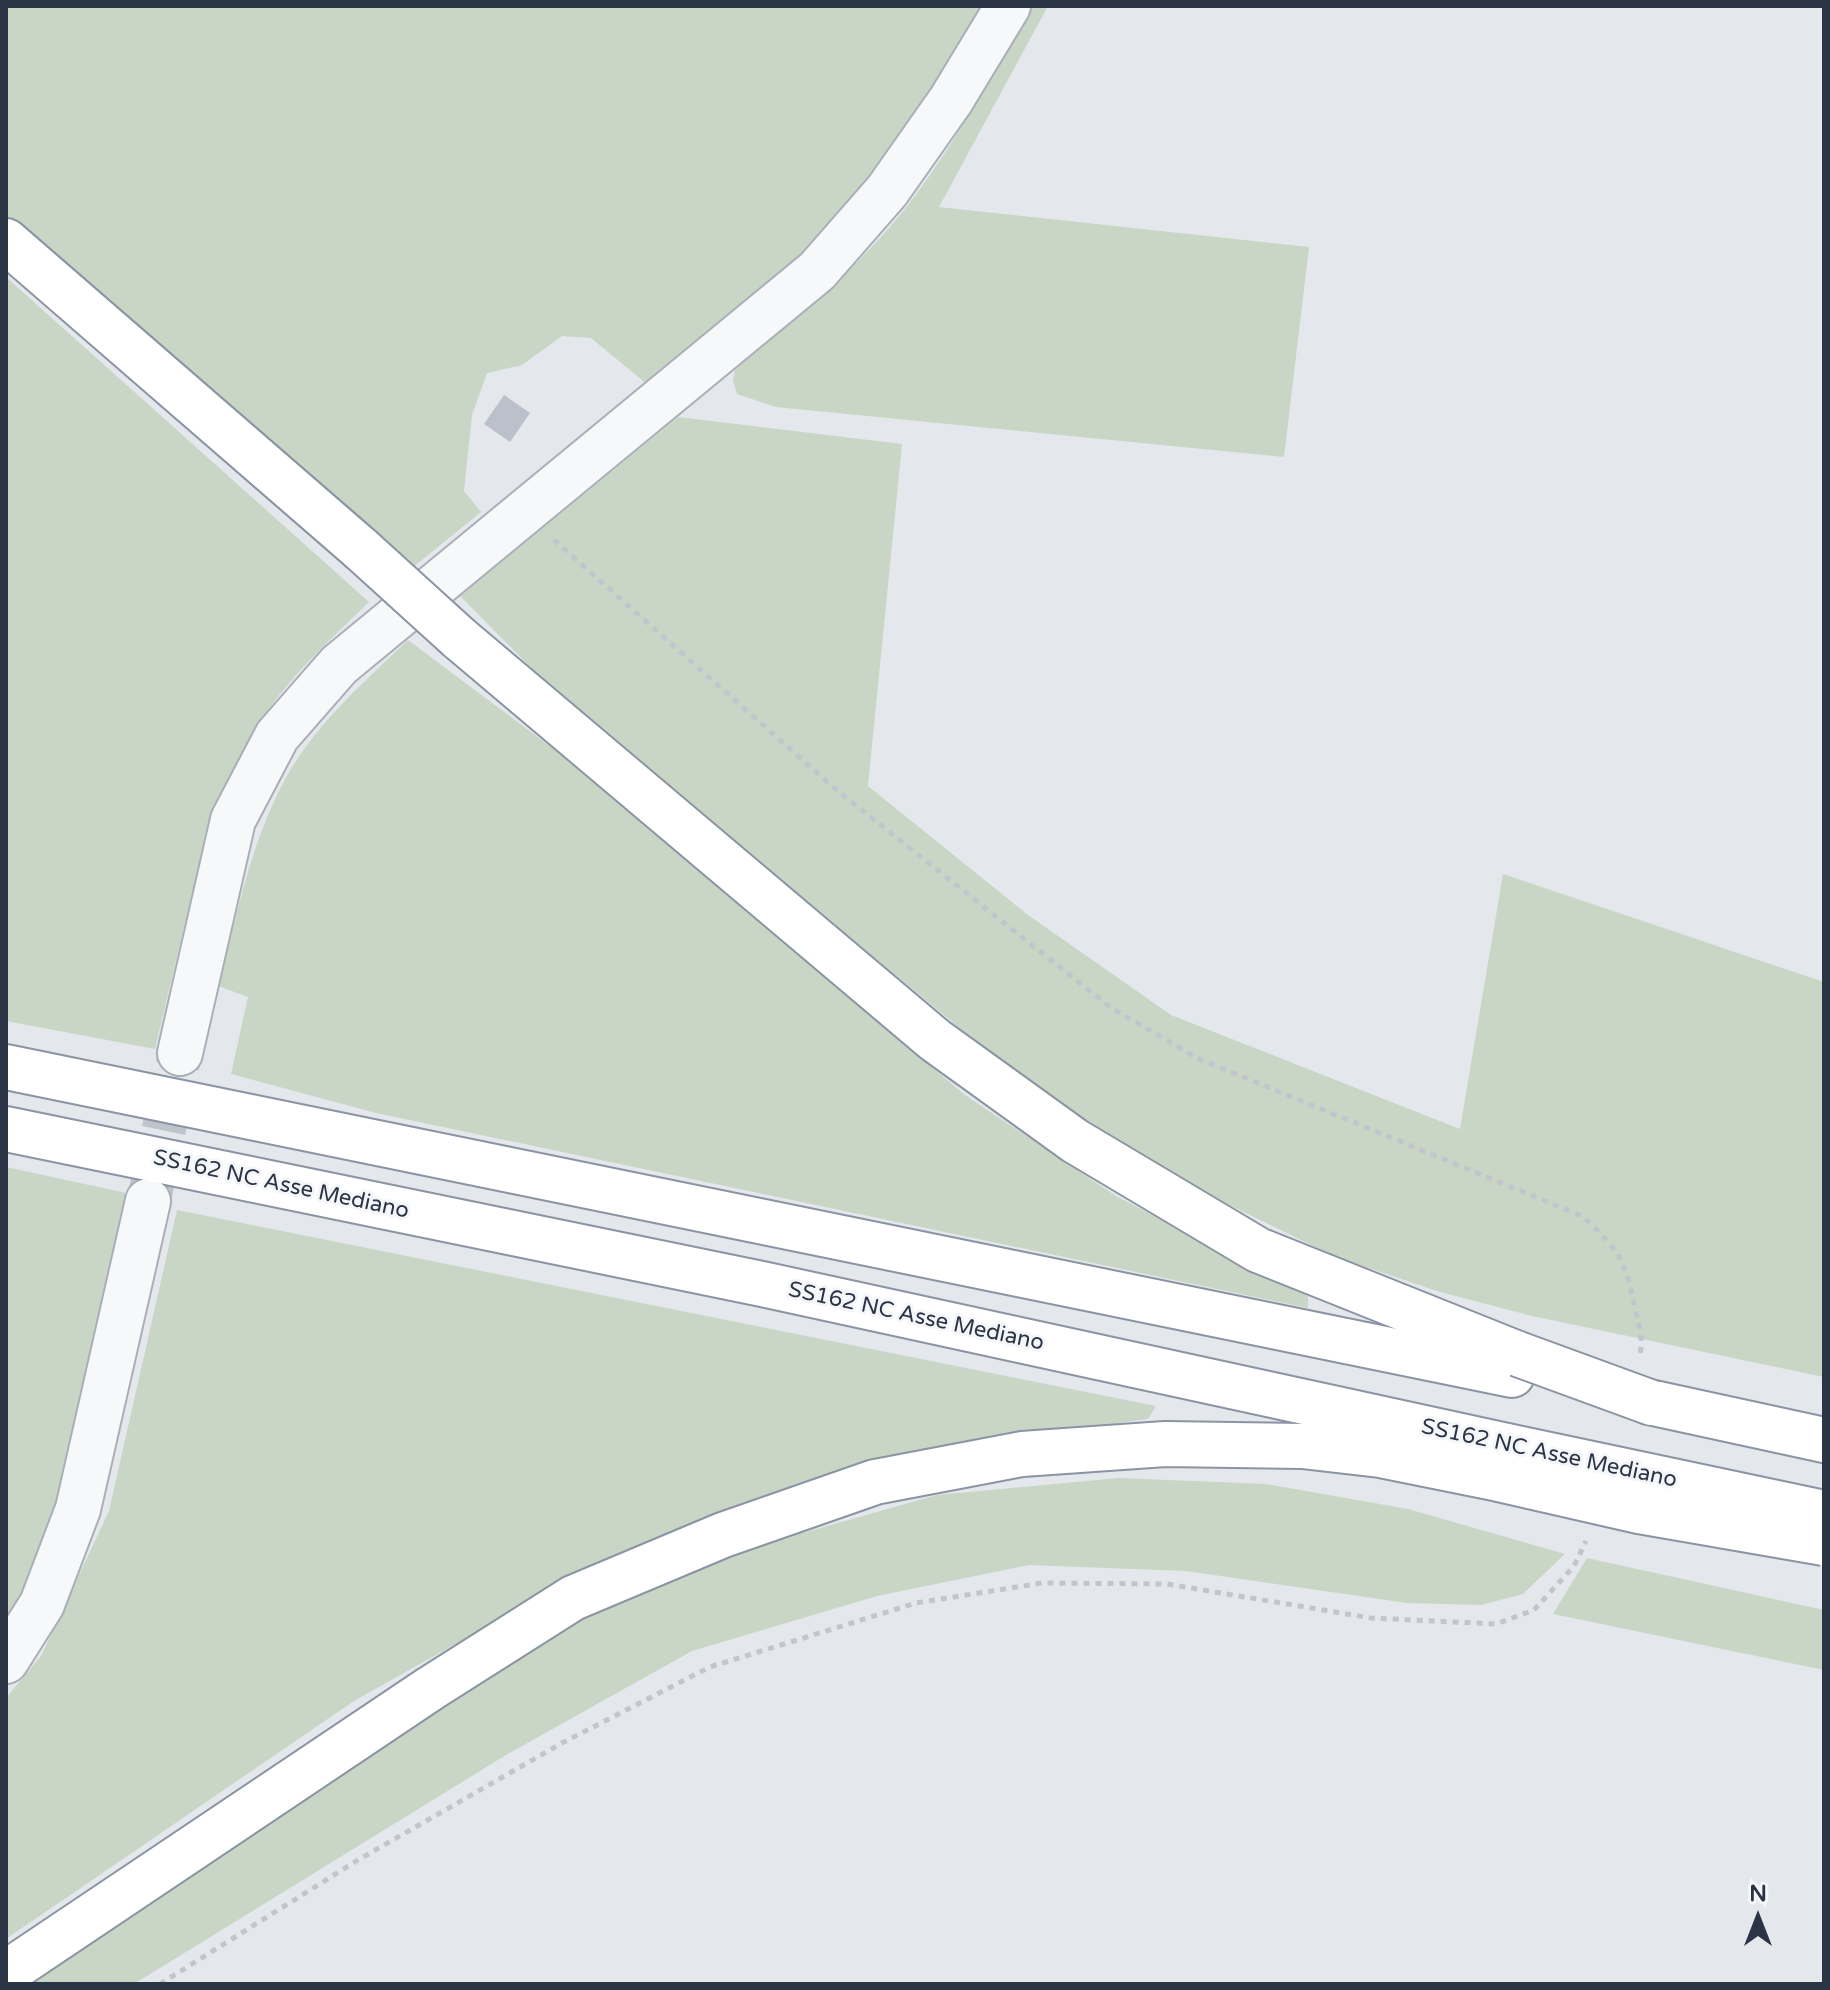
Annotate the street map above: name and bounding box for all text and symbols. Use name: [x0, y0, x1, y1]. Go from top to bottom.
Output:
street label: SS162 NC Asse Mediano: [151, 1145, 411, 1225]
street label: SS162 NC Asse Mediano: [786, 1277, 1046, 1357]
street label: SS162 NC Asse Mediano: [1419, 1414, 1679, 1494]
north arrow: [1718, 1878, 1798, 1958]
text: N: [1749, 1881, 1767, 1907]

